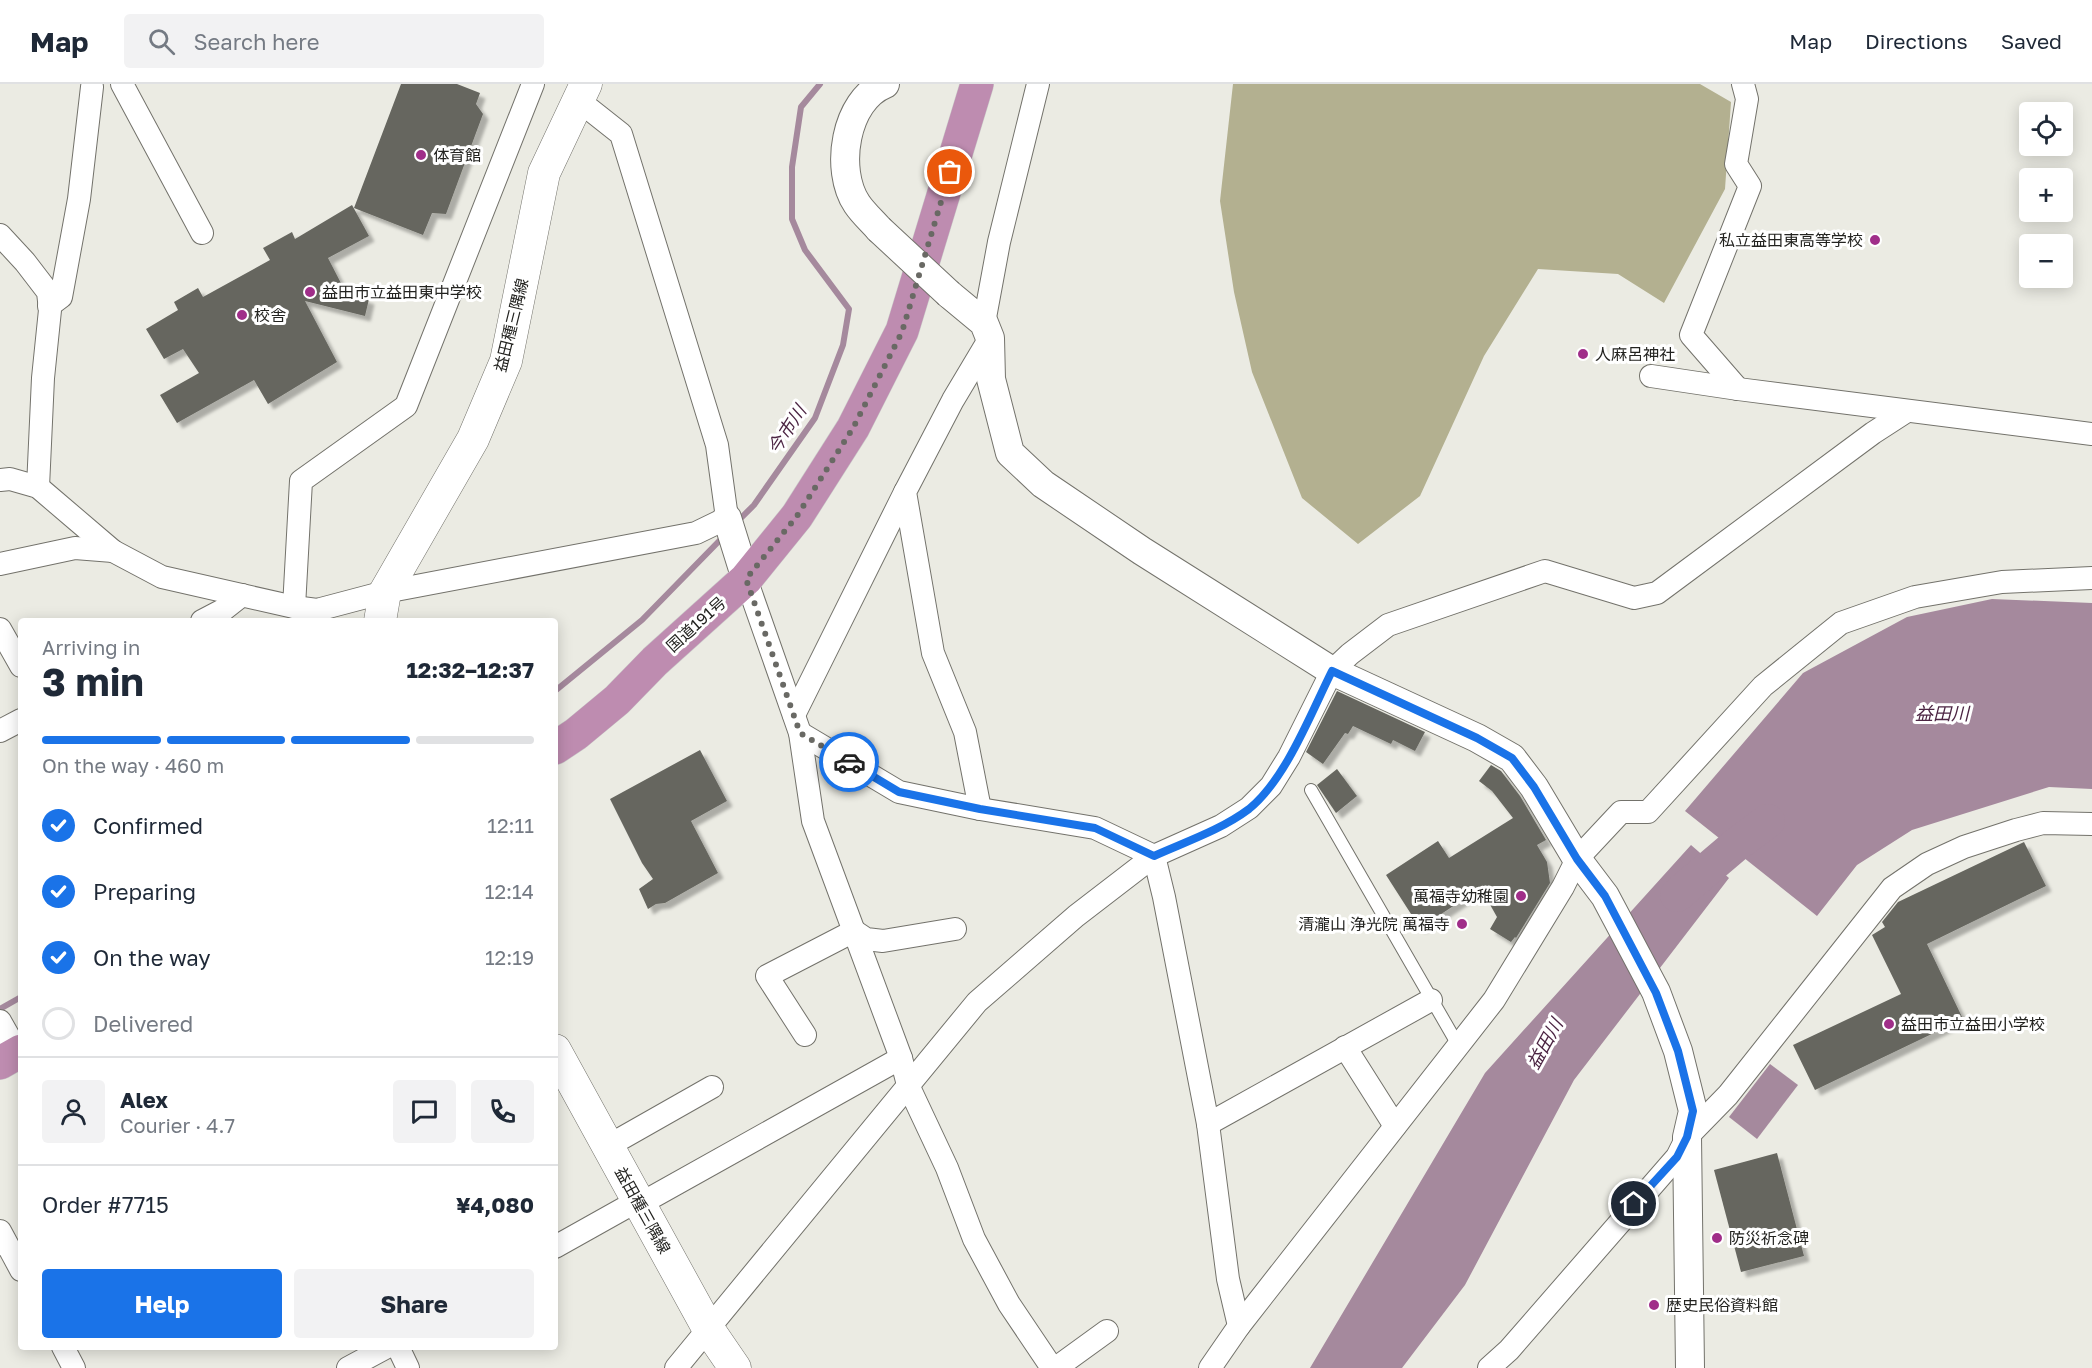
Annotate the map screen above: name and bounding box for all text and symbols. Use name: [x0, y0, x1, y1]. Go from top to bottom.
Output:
search box: [124, 14, 544, 68]
text: Map: [30, 25, 88, 58]
icon: search: [145, 25, 178, 58]
text: Search here: [193, 28, 319, 55]
text: Map: [1789, 28, 1832, 54]
text: Directions: [1865, 28, 1968, 54]
text: Saved: [2001, 28, 2062, 54]
map controls: [2019, 102, 2073, 288]
button: locate: [2019, 102, 2073, 156]
place label: 体育館: [433, 145, 481, 165]
pin: [924, 146, 975, 197]
marker: 体育館: [414, 148, 428, 162]
icon: bag: [933, 155, 966, 188]
button: +: [2019, 168, 2073, 222]
place label: 私立益田東高等学校: [1719, 230, 1863, 250]
marker: 私立益田東高等学校: [1868, 233, 1882, 247]
button: −: [2019, 234, 2073, 288]
street label: 益田種三隅線: [490, 276, 532, 374]
place label: 益田市立益田東中学校: [322, 282, 482, 302]
marker: 益田市立益田東中学校: [303, 285, 317, 299]
place label: 校舎: [254, 305, 286, 325]
marker: 校舎: [235, 308, 249, 322]
place label: 人麻呂神社: [1595, 344, 1675, 364]
marker: 人麻呂神社: [1576, 347, 1590, 361]
water label: 今市川: [762, 399, 811, 458]
street label: 国道191号: [662, 592, 730, 656]
text: Arriving in: [42, 635, 140, 659]
text: 12:32–12:37: [407, 656, 534, 683]
text: 3 min: [42, 658, 144, 705]
water label: 益田川: [1915, 702, 1971, 724]
courier: [819, 732, 879, 792]
icon: car: [833, 746, 866, 779]
text: On the way · 460 m: [42, 753, 224, 777]
icon: check: [42, 809, 75, 842]
text: Confirmed: [93, 812, 203, 839]
text: 12:11: [487, 813, 534, 837]
icon: check: [42, 875, 75, 908]
text: Preparing: [93, 878, 196, 905]
text: 12:14: [485, 879, 534, 903]
place label: 萬福寺幼稚園: [1413, 886, 1509, 906]
marker: 萬福寺幼稚園: [1514, 889, 1528, 903]
place label: 清瀧山 浄光院 萬福寺: [1298, 914, 1450, 934]
marker: 清瀧山 浄光院 萬福寺: [1455, 917, 1469, 931]
icon: check: [42, 941, 75, 974]
text: On the way: [93, 944, 211, 971]
text: 12:19: [485, 945, 534, 969]
text: Delivered: [93, 1010, 193, 1037]
water label: 益田川: [1521, 1013, 1568, 1072]
place label: 益田市立益田小学校: [1901, 1014, 2045, 1034]
marker: 益田市立益田小学校: [1882, 1017, 1896, 1031]
button: person: [42, 1080, 105, 1143]
button: chat: [393, 1080, 456, 1143]
button: phone: [471, 1080, 534, 1143]
text: Alex: [120, 1086, 168, 1113]
text: Courier · 4.7: [120, 1113, 235, 1137]
street label: 益田種三隅線: [611, 1163, 675, 1257]
pin: [1608, 1178, 1659, 1229]
icon: home: [1617, 1187, 1650, 1220]
text: Order #7715: [42, 1191, 169, 1218]
text: ¥4,080: [456, 1191, 534, 1218]
place label: 防災祈念碑: [1729, 1228, 1809, 1248]
marker: 防災祈念碑: [1710, 1231, 1724, 1245]
button: Help: [42, 1269, 282, 1338]
button: Share: [294, 1269, 534, 1338]
place label: 歴史民俗資料館: [1666, 1295, 1778, 1315]
marker: 歴史民俗資料館: [1647, 1298, 1661, 1312]

